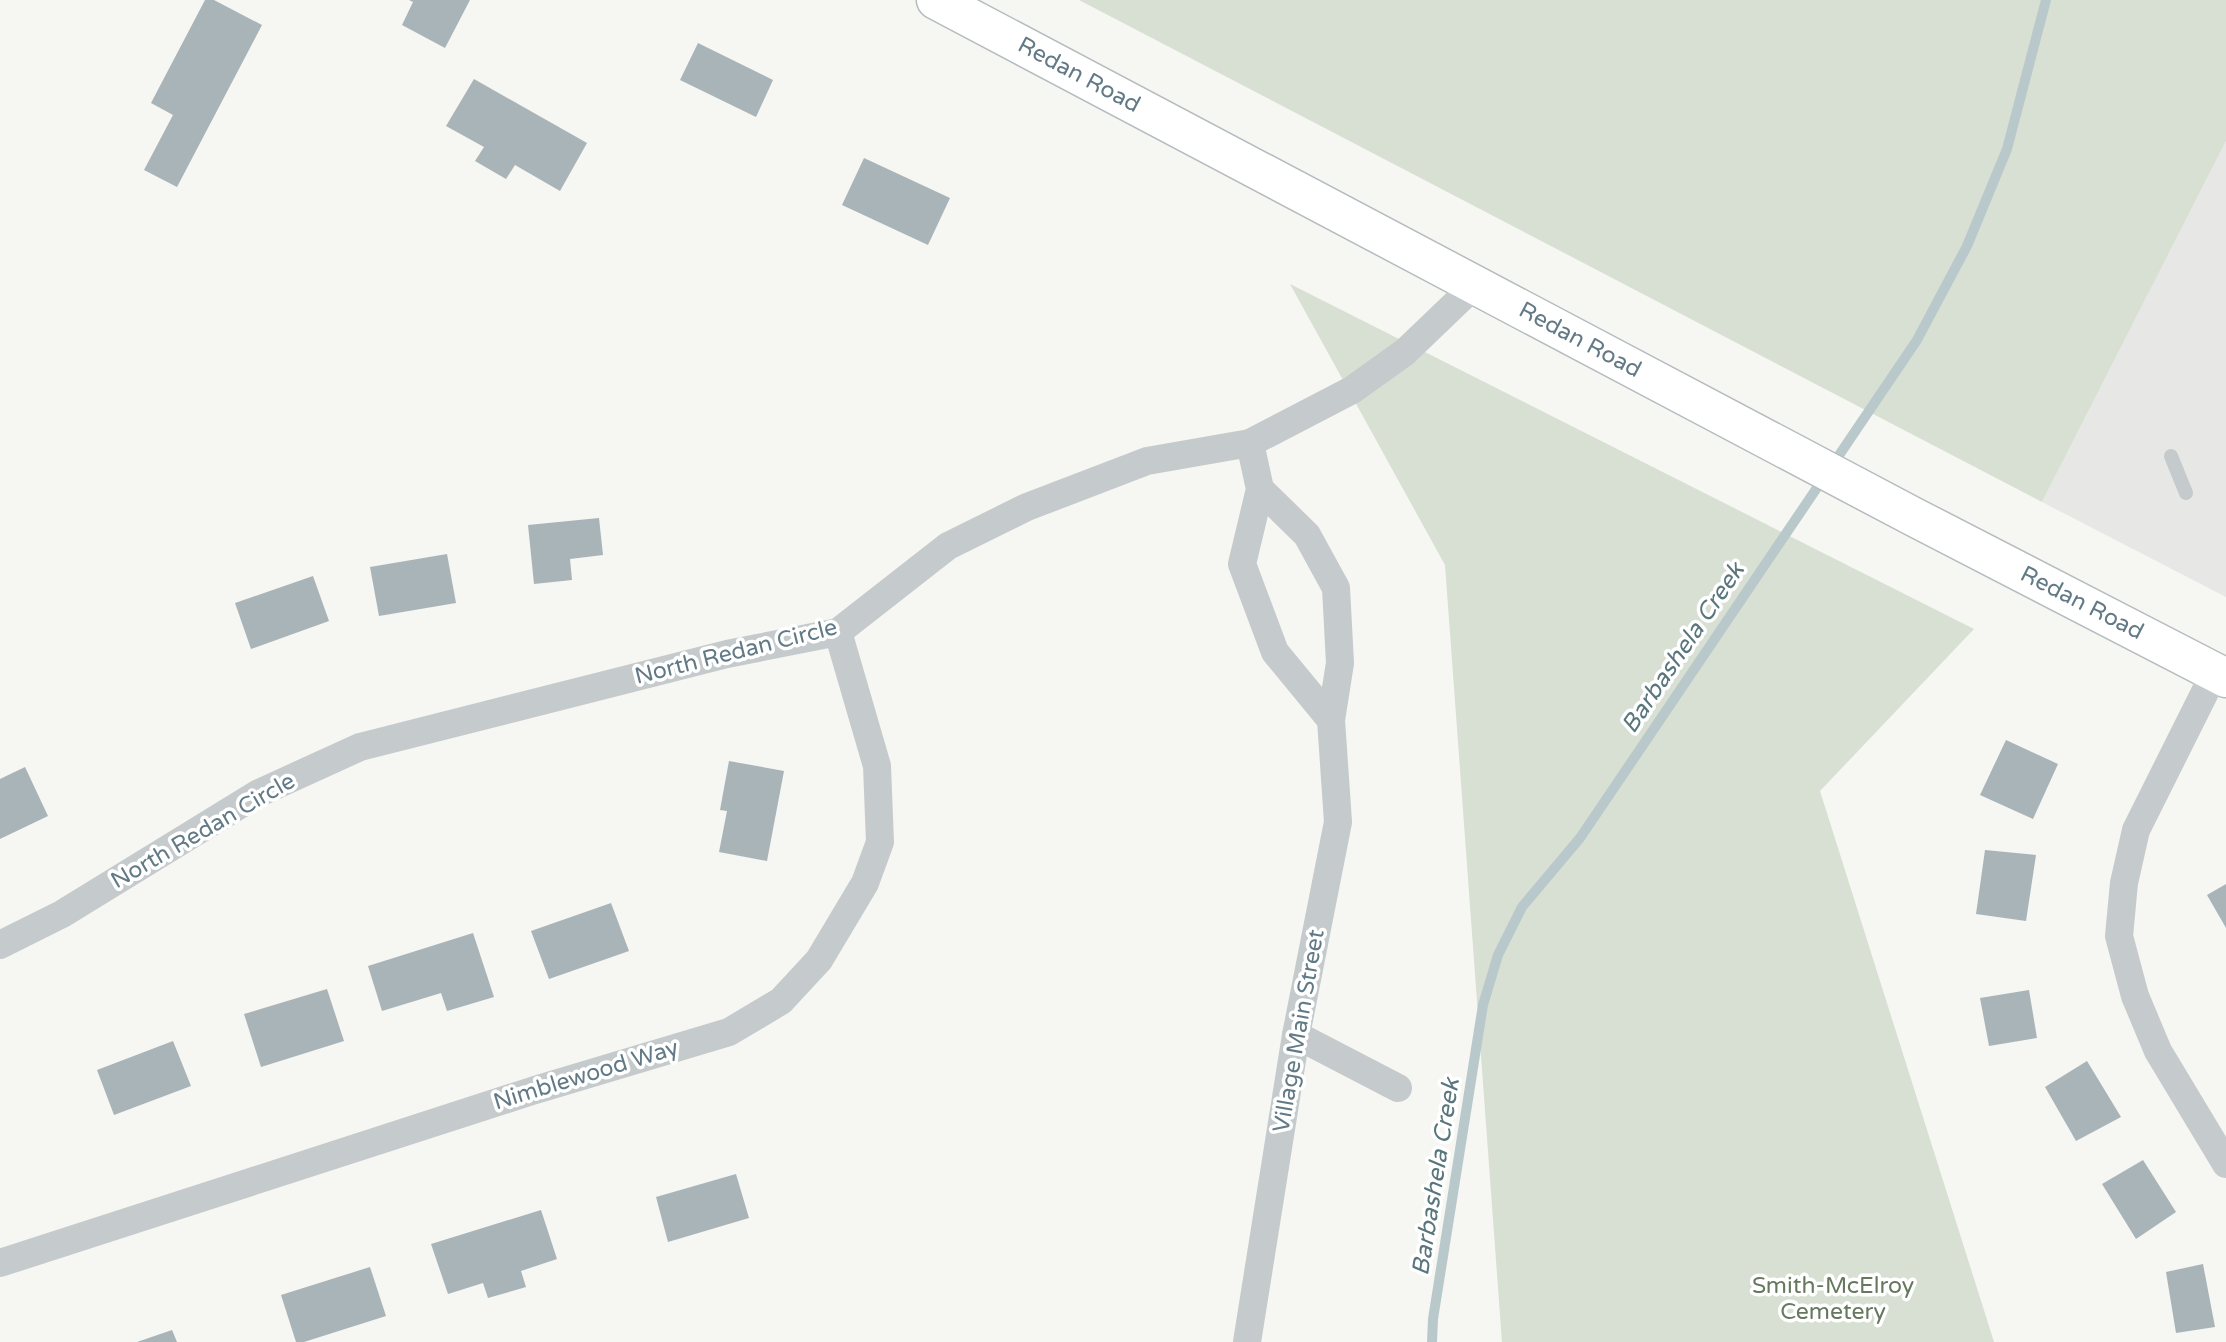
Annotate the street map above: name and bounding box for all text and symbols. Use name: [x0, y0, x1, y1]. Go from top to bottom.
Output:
street label: Redan Road: [1013, 31, 1145, 119]
street label: Redan Road: [1514, 296, 1646, 384]
water label: Barbashela Creek: [1615, 556, 1752, 739]
street label: Redan Road: [2016, 560, 2148, 646]
street label: North Redan Circle: [632, 613, 840, 691]
street label: North Redan Circle: [106, 767, 300, 895]
street label: Village Main Street: [1267, 927, 1331, 1135]
street label: Nimblewood Way: [490, 1034, 682, 1116]
water label: Barbashela Creek: [1406, 1075, 1466, 1278]
park label: Smith-McElroy Cemetery: [1752, 1272, 1914, 1326]

